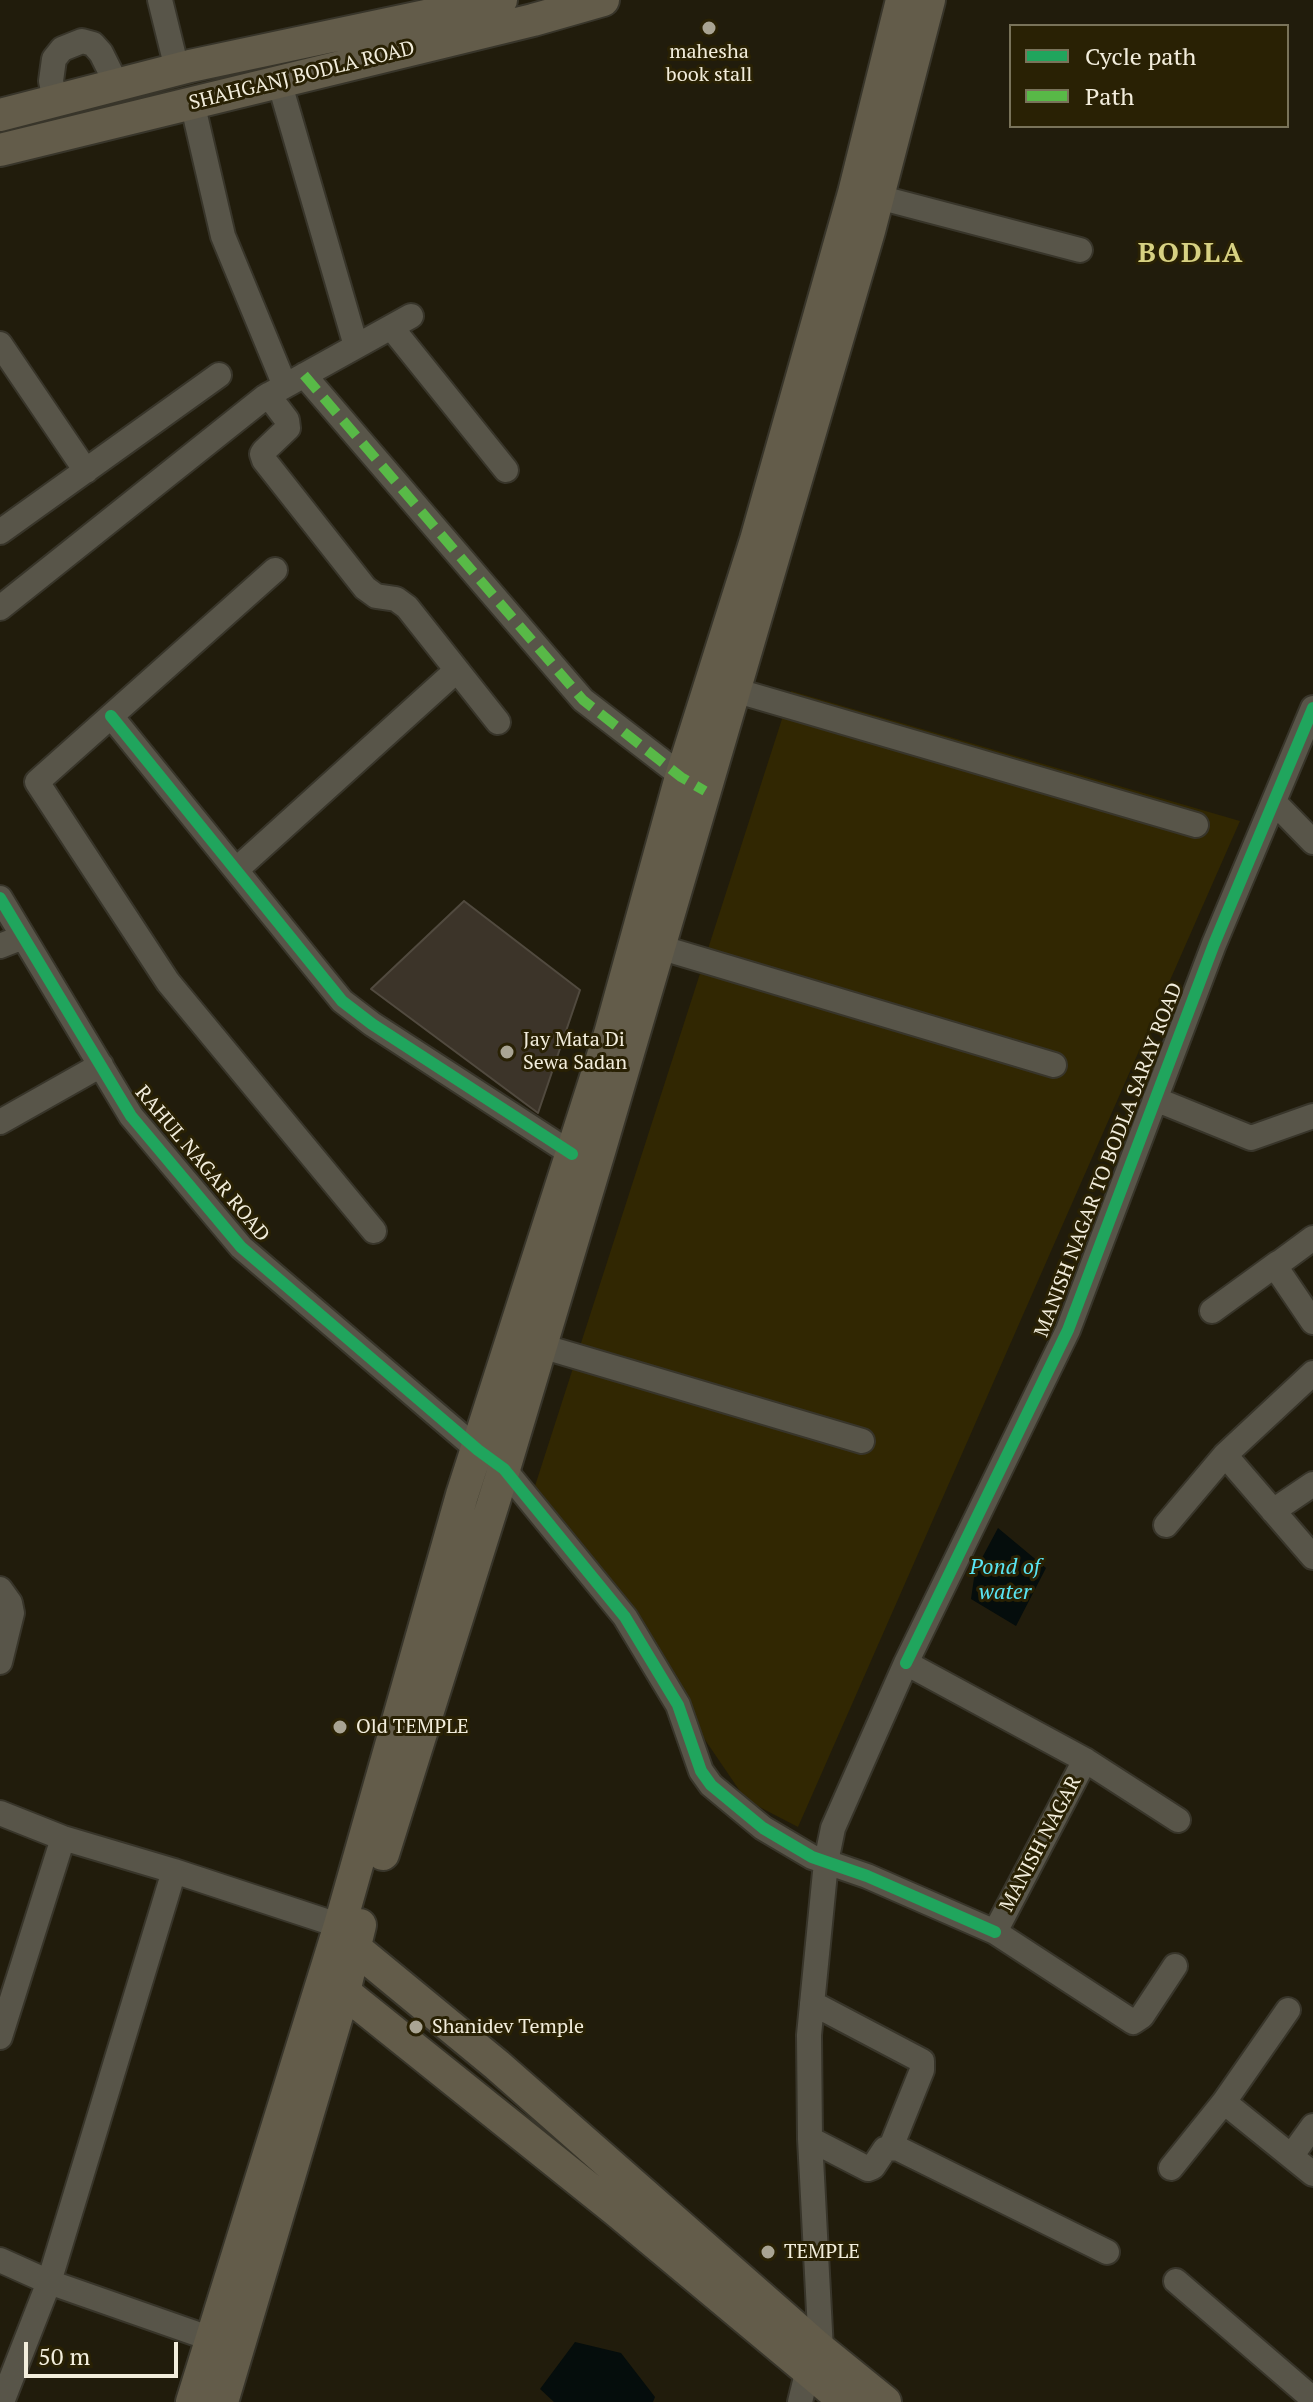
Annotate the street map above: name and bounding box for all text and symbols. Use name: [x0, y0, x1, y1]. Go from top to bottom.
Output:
marker: mahesha book stall: [700, 19, 718, 37]
legend: [1009, 24, 1289, 128]
street label: SHAHGANJ BODLA ROAD: [187, 36, 417, 116]
place label: mahesha book stall: [666, 40, 752, 87]
text: Cycle path: [1085, 40, 1196, 72]
text: Path: [1085, 80, 1134, 112]
district label: BODLA: [1138, 237, 1244, 271]
street label: MANISH NAGAR TO BODLA SARAY ROAD: [1030, 979, 1188, 1341]
place label: Jay Mata Di Sewa Sadan: [523, 1028, 627, 1075]
marker: Jay Mata Di Sewa Sadan: [498, 1043, 516, 1061]
street label: RAHUL NAGAR ROAD: [130, 1081, 274, 1247]
water label: Pond of water: [970, 1555, 1040, 1606]
place label: Old TEMPLE: [356, 1715, 469, 1739]
marker: Old TEMPLE: [331, 1718, 349, 1736]
street label: MANISH NAGAR: [995, 1772, 1087, 1916]
place label: Shanidev Temple: [432, 2015, 584, 2039]
marker: Shanidev Temple: [407, 2018, 425, 2036]
place label: TEMPLE: [784, 2240, 860, 2264]
marker: TEMPLE: [759, 2243, 777, 2261]
scale bar: [28, 2326, 182, 2376]
text: 50 m: [38, 2340, 90, 2372]

